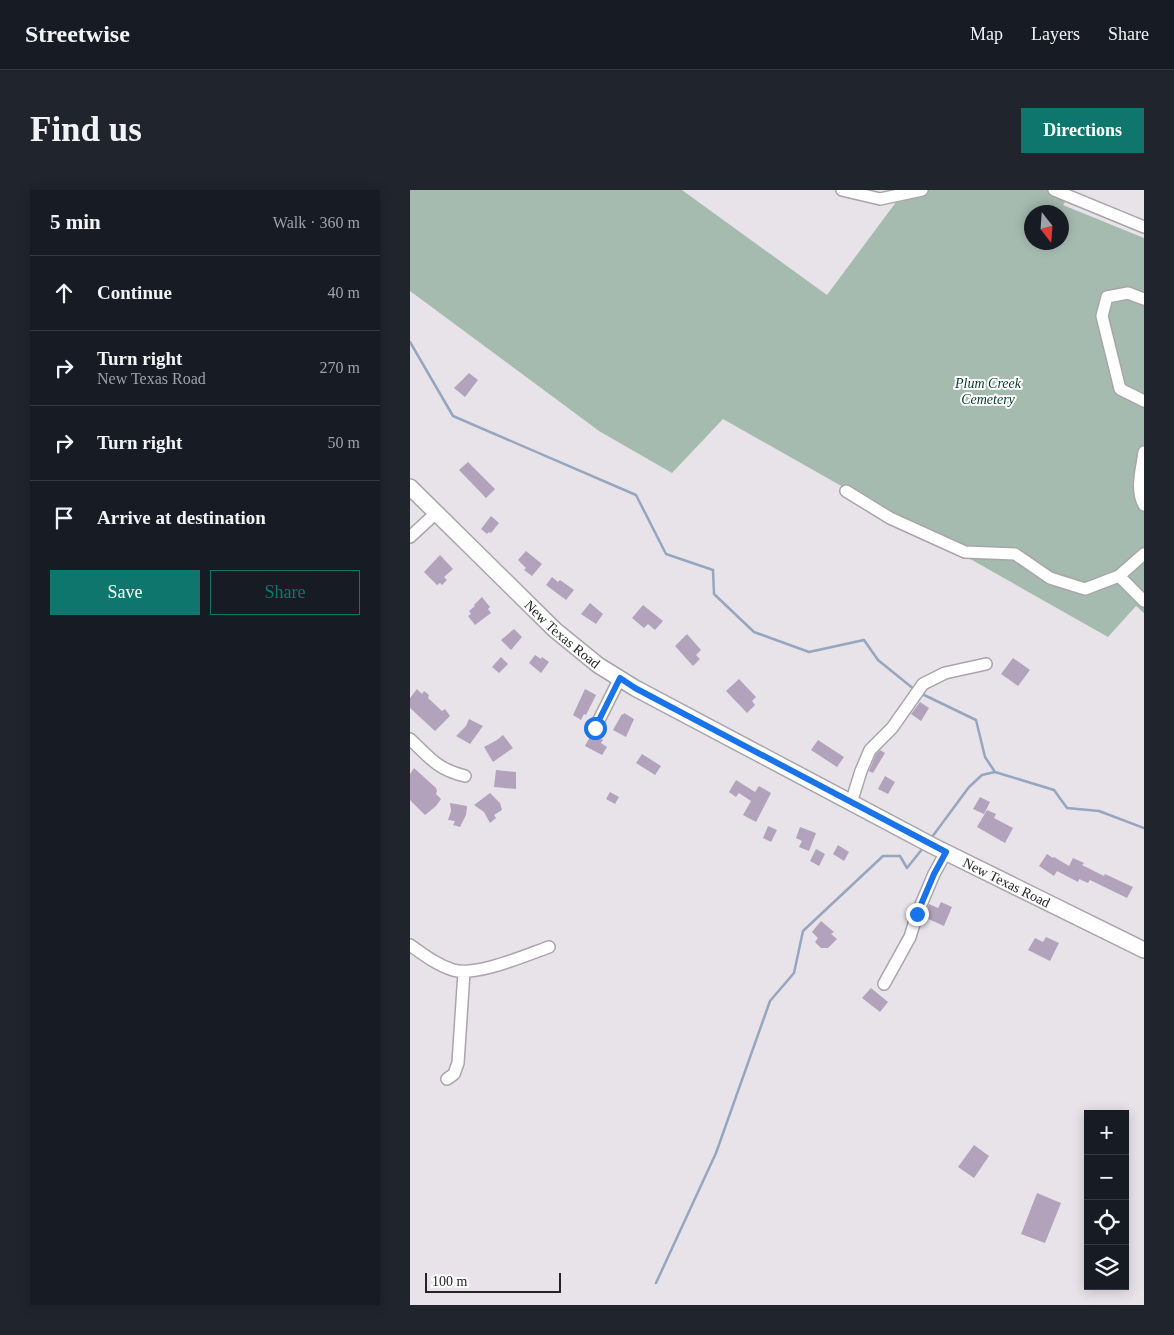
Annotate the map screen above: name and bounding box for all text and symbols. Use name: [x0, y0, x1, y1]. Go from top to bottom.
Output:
text: Streetwise: [25, 21, 130, 47]
text: Map: [970, 24, 1003, 44]
text: Layers: [1031, 24, 1080, 44]
text: Share: [1108, 24, 1149, 44]
button: Directions: [1021, 108, 1144, 153]
text: Find us: [30, 110, 142, 149]
north arrow: [1024, 205, 1069, 250]
text: 5 min: [50, 210, 101, 234]
text: Walk · 360 m: [273, 214, 360, 231]
icon: ahead: [50, 279, 78, 307]
text: Continue: [97, 282, 172, 303]
text: 40 m: [328, 284, 360, 301]
text: Turn right: [97, 348, 182, 369]
icon: right: [50, 354, 78, 382]
text: 270 m: [320, 359, 360, 376]
text: New Texas Road: [97, 370, 206, 387]
park label: Plum Creek Cemetery: [954, 376, 1022, 407]
icon: right: [50, 429, 78, 457]
text: Turn right: [97, 432, 182, 453]
text: 50 m: [328, 434, 360, 451]
icon: arrive: [50, 504, 78, 532]
text: Arrive at destination: [97, 507, 266, 528]
button: Save: [50, 570, 200, 615]
button: Share: [210, 570, 360, 615]
street label: New Texas Road: [522, 597, 603, 671]
route start: [584, 717, 607, 740]
street label: New Texas Road: [961, 854, 1053, 910]
route end: [906, 903, 929, 926]
map controls: [1084, 1110, 1129, 1290]
button: +: [1084, 1110, 1129, 1155]
button: −: [1084, 1155, 1129, 1200]
button: locate: [1084, 1200, 1129, 1245]
button: layers: [1084, 1245, 1129, 1290]
scale bar: [425, 1270, 561, 1293]
text: 100 m: [432, 1274, 467, 1289]

